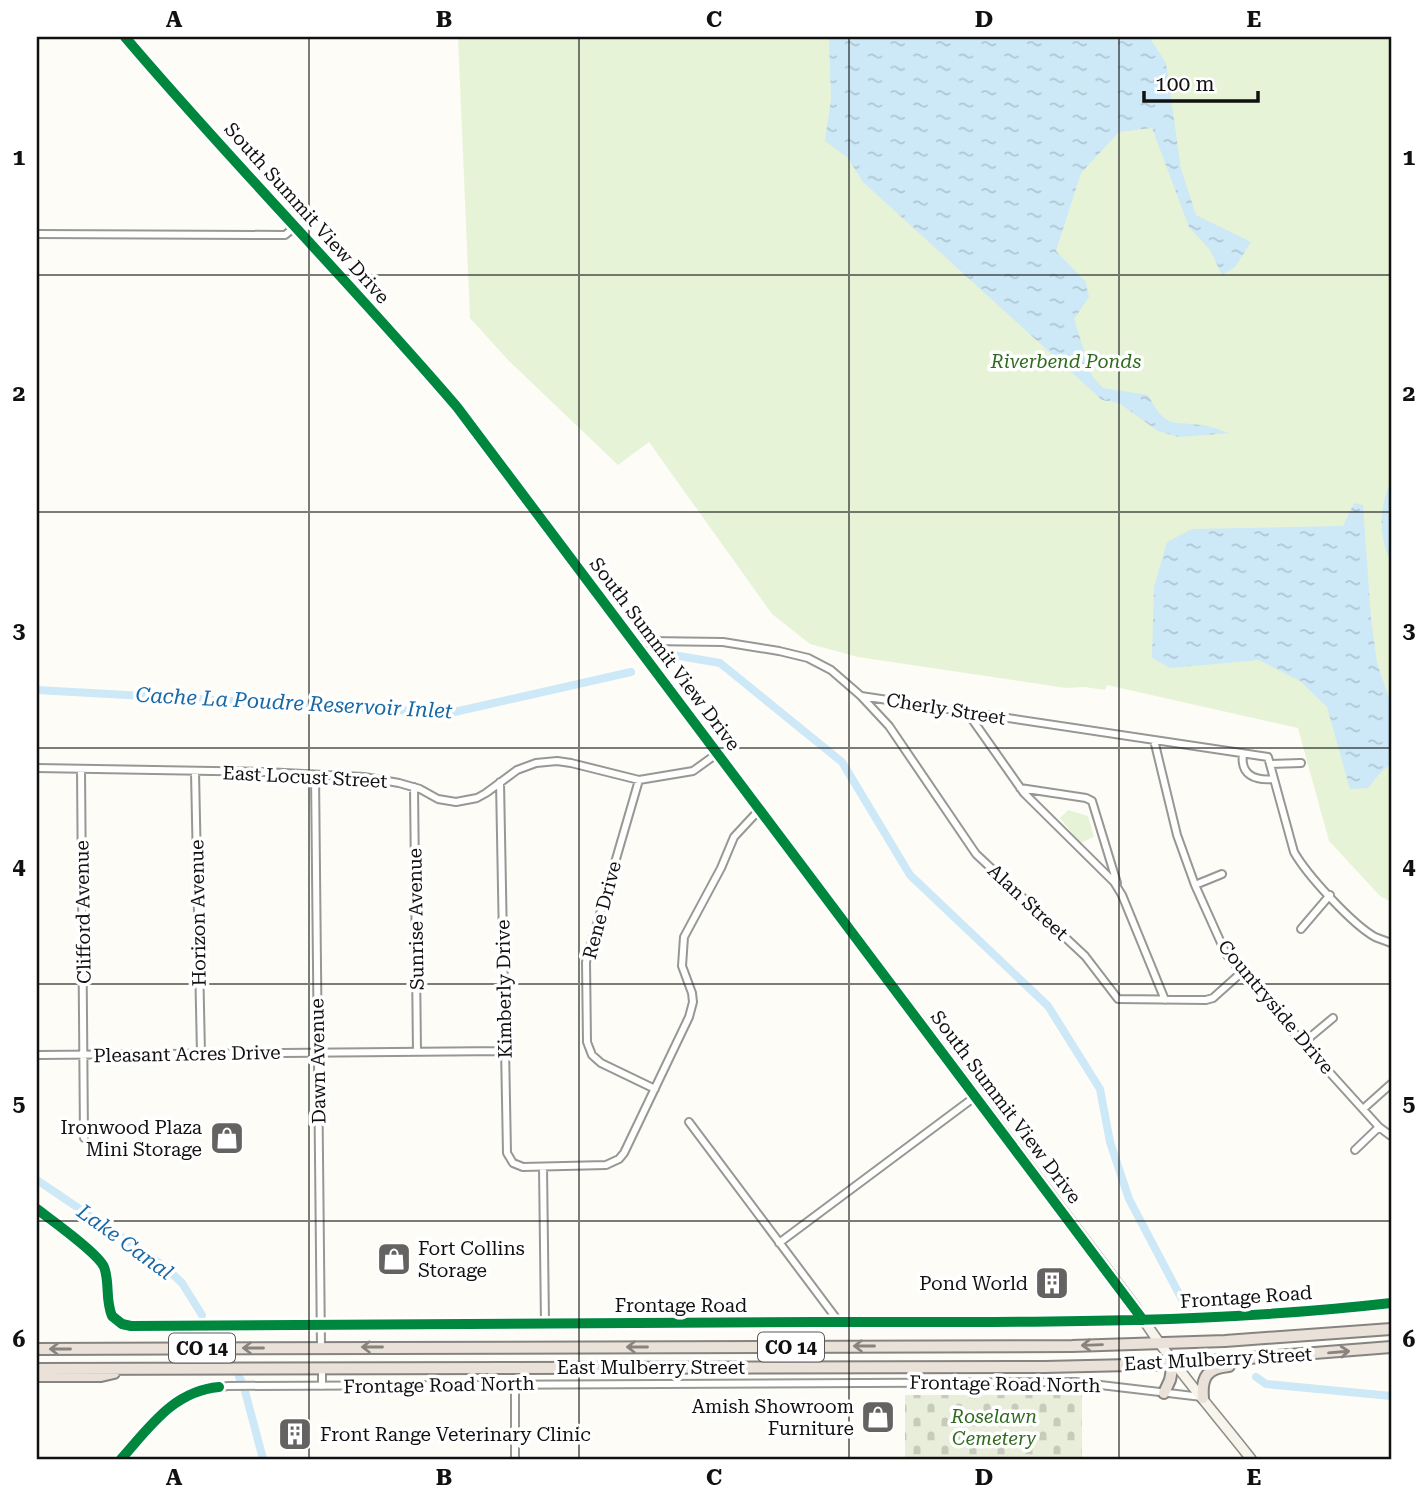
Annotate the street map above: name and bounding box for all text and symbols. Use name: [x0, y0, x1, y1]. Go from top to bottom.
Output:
text: A: [166, 6, 183, 33]
text: B: [436, 6, 452, 33]
text: C: [706, 6, 722, 33]
text: D: [975, 6, 993, 33]
text: E: [1247, 6, 1261, 33]
scale bar: [1144, 60, 1258, 104]
text: 100 m: [1155, 72, 1215, 96]
street label: South Summit View Drive: [220, 118, 394, 308]
text: 1: [13, 144, 26, 171]
text: 1: [1403, 144, 1416, 171]
park label: Riverbend Ponds: [990, 350, 1141, 373]
text: 2: [13, 380, 25, 407]
text: 2: [1403, 380, 1415, 407]
street label: South Summit View Drive: [585, 553, 745, 755]
text: 3: [13, 617, 26, 644]
text: 3: [1403, 617, 1416, 644]
water label: Cache La Poudre Reservoir Inlet: [135, 683, 453, 723]
street label: Cherly Street: [885, 688, 1007, 730]
street label: East Locust Street: [222, 761, 388, 793]
street label: Horizon Avenue: [185, 839, 211, 987]
street label: Clifford Avenue: [70, 840, 96, 984]
street label: Sunrise Avenue: [403, 848, 429, 990]
text: 4: [13, 853, 26, 880]
text: 4: [1403, 853, 1416, 880]
street label: Rene Drive: [578, 859, 626, 961]
street label: Alan Street: [983, 859, 1073, 945]
street label: Kimberly Drive: [491, 919, 517, 1059]
street label: Countryside Drive: [1213, 935, 1339, 1079]
street label: Dawn Avenue: [305, 998, 331, 1124]
street label: South Summit View Drive: [926, 1006, 1086, 1208]
street label: Pleasant Acres Drive: [93, 1041, 281, 1067]
text: 5: [13, 1090, 26, 1117]
text: 5: [1403, 1090, 1416, 1117]
place label: Ironwood Plaza Mini Storage: [60, 1116, 203, 1161]
shop icon: Ironwood Plaza Mini Storage: [208, 1119, 246, 1157]
water label: Lake Canal: [72, 1199, 177, 1285]
place label: Fort Collins Storage: [418, 1237, 525, 1282]
shop icon: Fort Collins Storage: [375, 1240, 413, 1278]
building icon: Pond World: [1033, 1264, 1071, 1302]
place label: Pond World: [919, 1272, 1028, 1295]
street label: Frontage Road: [1179, 1281, 1313, 1313]
street label: Frontage Road: [615, 1294, 747, 1317]
text: 6: [13, 1326, 26, 1353]
text: 6: [1403, 1326, 1416, 1353]
road number: CO 14: [758, 1332, 824, 1362]
road number: CO 14: [169, 1334, 235, 1363]
one-way arrow: [853, 1339, 876, 1353]
one-way arrow: [1081, 1339, 1104, 1352]
one-way arrow: [361, 1340, 384, 1354]
one-way arrow: [626, 1340, 649, 1354]
one-way arrow: [242, 1341, 265, 1355]
one-way arrow: [49, 1342, 72, 1356]
street label: East Mulberry Street: [1123, 1343, 1313, 1375]
one-way arrow: [1327, 1345, 1350, 1358]
street label: East Mulberry Street: [557, 1356, 745, 1379]
street label: Frontage Road North: [909, 1371, 1101, 1397]
street label: Frontage Road North: [343, 1372, 535, 1398]
place label: Amish Showroom Furniture: [692, 1395, 854, 1440]
shop icon: Amish Showroom Furniture: [859, 1398, 897, 1436]
park label: Roselawn Cemetery: [950, 1405, 1037, 1450]
building icon: Front Range Veterinary Clinic: [276, 1415, 314, 1453]
place label: Front Range Veterinary Clinic: [320, 1423, 591, 1446]
text: A: [166, 1464, 183, 1491]
text: B: [436, 1464, 452, 1491]
text: C: [706, 1464, 722, 1491]
text: D: [975, 1464, 993, 1491]
text: E: [1247, 1464, 1261, 1491]

